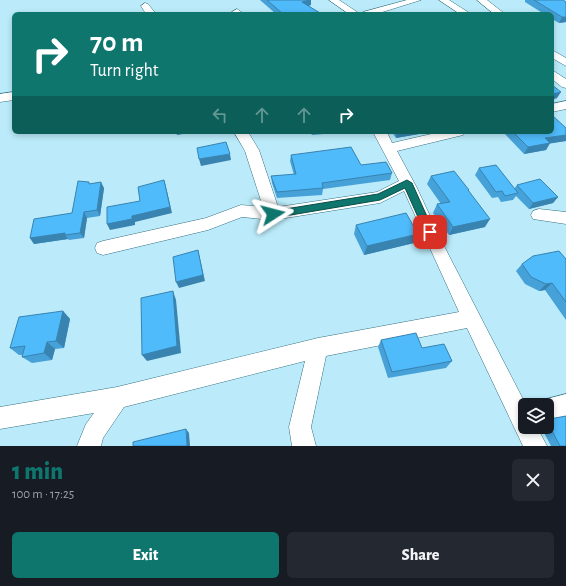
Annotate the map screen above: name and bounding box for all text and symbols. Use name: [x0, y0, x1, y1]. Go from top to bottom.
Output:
icon: right: [24, 28, 76, 80]
text: 70 m: [90, 29, 144, 57]
text: Turn right: [90, 62, 159, 80]
icon: left: [209, 104, 231, 126]
icon: ahead: [251, 104, 273, 126]
icon: ahead: [293, 104, 315, 126]
icon: right: [335, 104, 357, 126]
position arrow: [252, 193, 294, 235]
pin: [413, 215, 447, 249]
icon: arrive: [419, 221, 441, 243]
map controls: [518, 398, 554, 434]
button: layers: [518, 398, 554, 434]
button: close: [512, 459, 554, 501]
text: 1 min: [12, 460, 63, 484]
text: 100 m · 17:25: [12, 488, 74, 501]
button: Exit: [12, 532, 279, 578]
button: Share: [287, 532, 554, 578]

